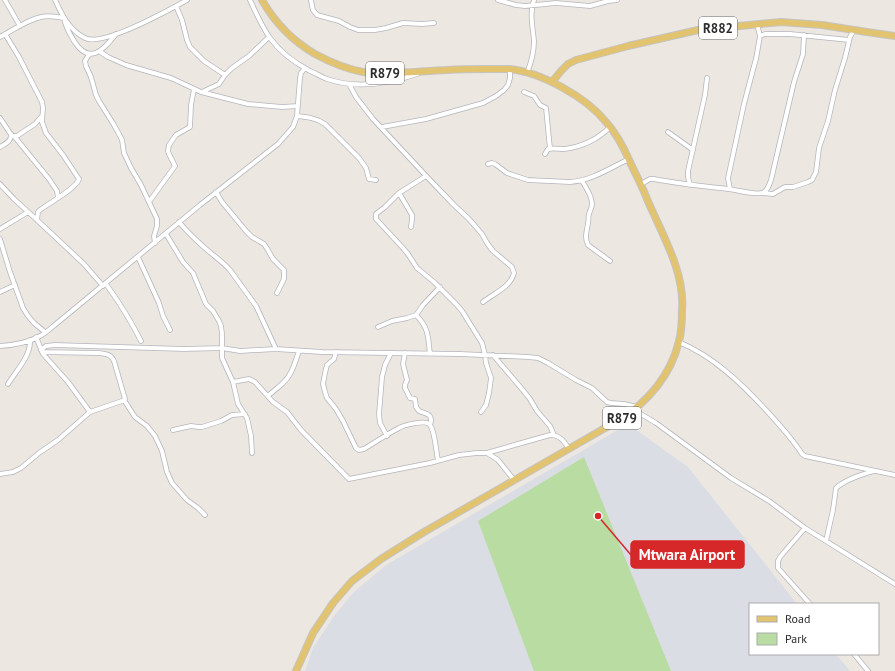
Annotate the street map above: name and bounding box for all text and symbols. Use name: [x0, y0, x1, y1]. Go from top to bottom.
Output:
road number: R882: [699, 17, 737, 39]
road number: R879: [366, 62, 404, 84]
road number: R879: [603, 407, 641, 429]
callout: Mtwara Airport: [631, 541, 744, 568]
text: Mtwara Airport: [639, 545, 736, 564]
legend: [749, 603, 879, 655]
text: Road: [785, 611, 810, 626]
text: Park: [785, 631, 807, 646]

